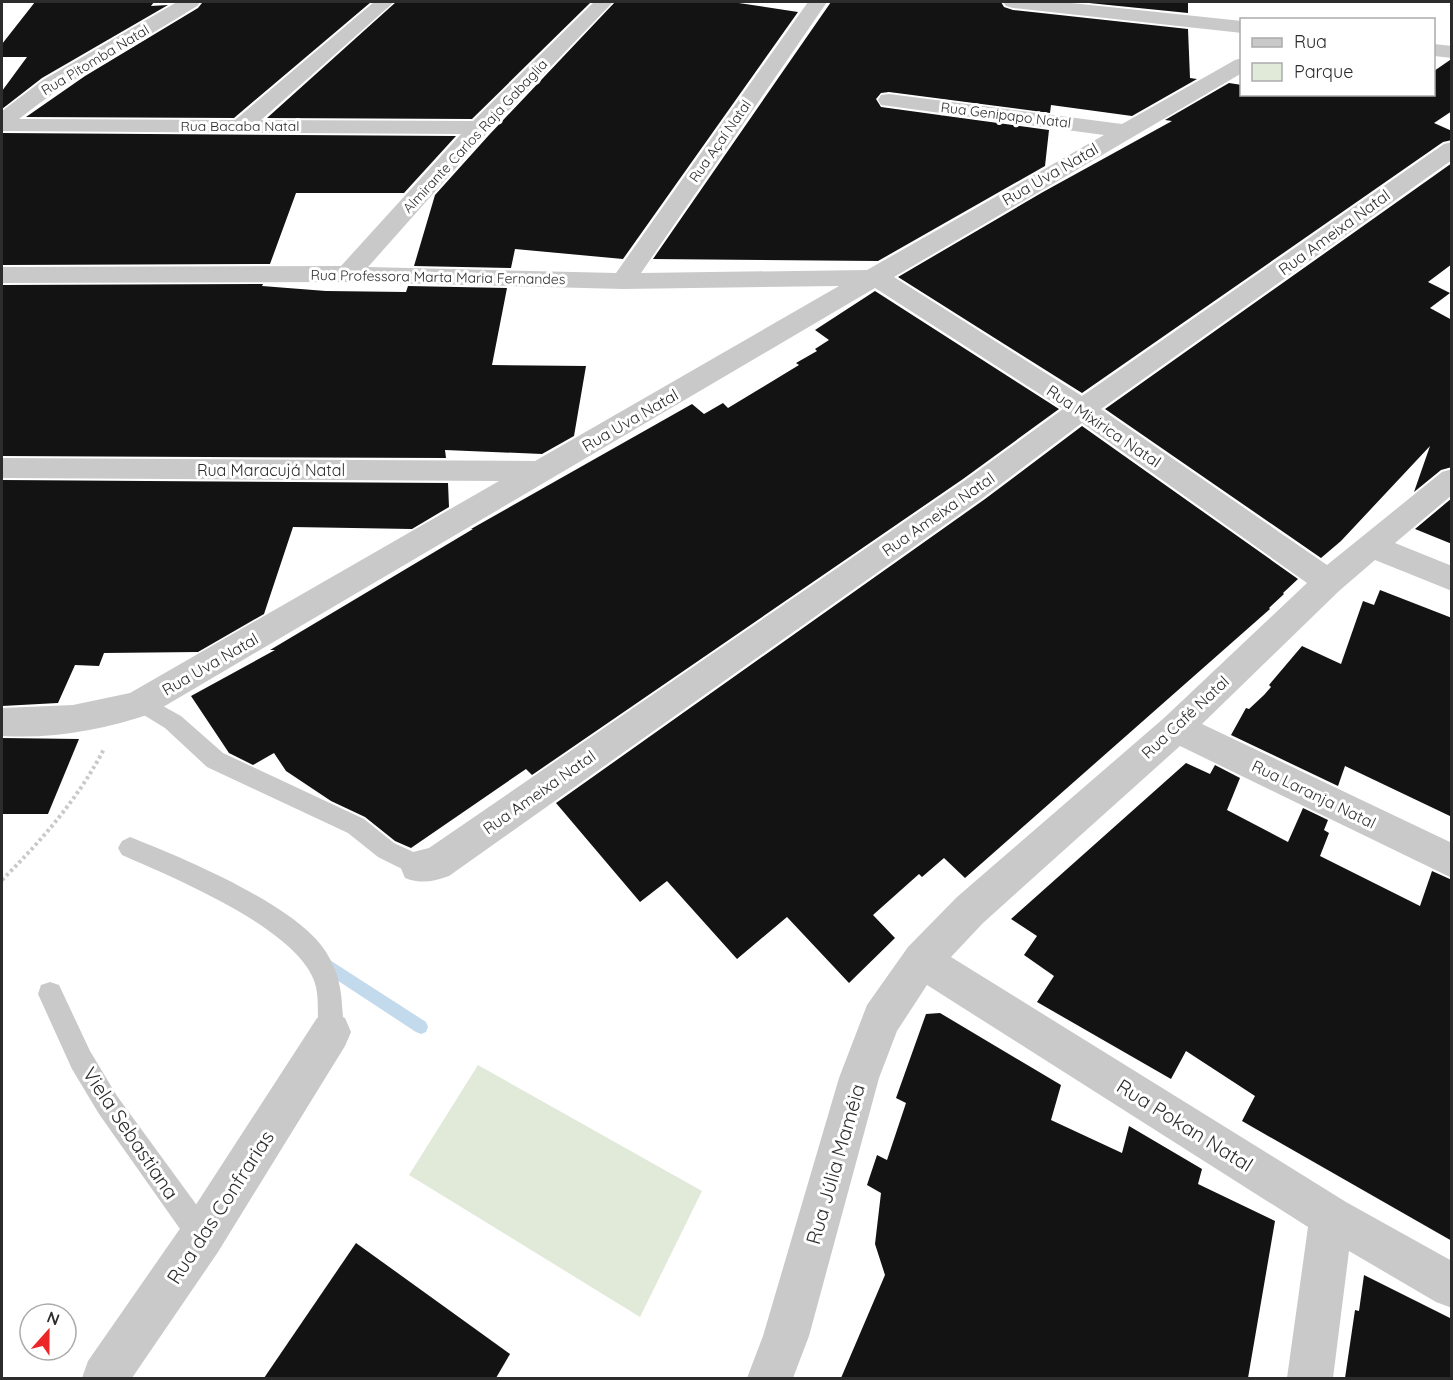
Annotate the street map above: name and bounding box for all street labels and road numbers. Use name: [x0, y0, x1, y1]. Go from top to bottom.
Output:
street label: Rua Pitomba Natal: [38, 21, 152, 99]
street label: Almirante Carlos Raja Gabaglia: [399, 55, 551, 217]
street label: Rua Açaí Natal: [685, 96, 755, 186]
street label: Rua Genipapo Natal: [940, 98, 1072, 132]
street label: Rua Bacaba Natal: [181, 117, 299, 135]
street label: Rua Uva Natal: [998, 138, 1102, 210]
street label: Rua Ameixa Natal: [1274, 185, 1394, 279]
street label: Rua Professora Marta Maria Fernandes: [310, 266, 566, 288]
street label: Rua Mixirica Natal: [1043, 380, 1165, 472]
street label: Rua Uva Natal: [578, 384, 682, 456]
street label: Rua Maracujá Natal: [197, 460, 345, 480]
street label: Rua Ameixa Natal: [878, 468, 998, 560]
street label: Rua Uva Natal: [158, 628, 262, 700]
street label: Rua Café Natal: [1137, 671, 1233, 763]
street label: Rua Ameixa Natal: [479, 746, 599, 838]
street label: Rua Laranja Natal: [1249, 755, 1379, 833]
street label: Viela Sebastiana: [78, 1062, 184, 1204]
street label: Rua Pokan Natal: [1112, 1073, 1258, 1177]
street label: Rua Júlia Maméia: [800, 1081, 870, 1247]
street label: Rua das Confrarias: [161, 1125, 279, 1289]

